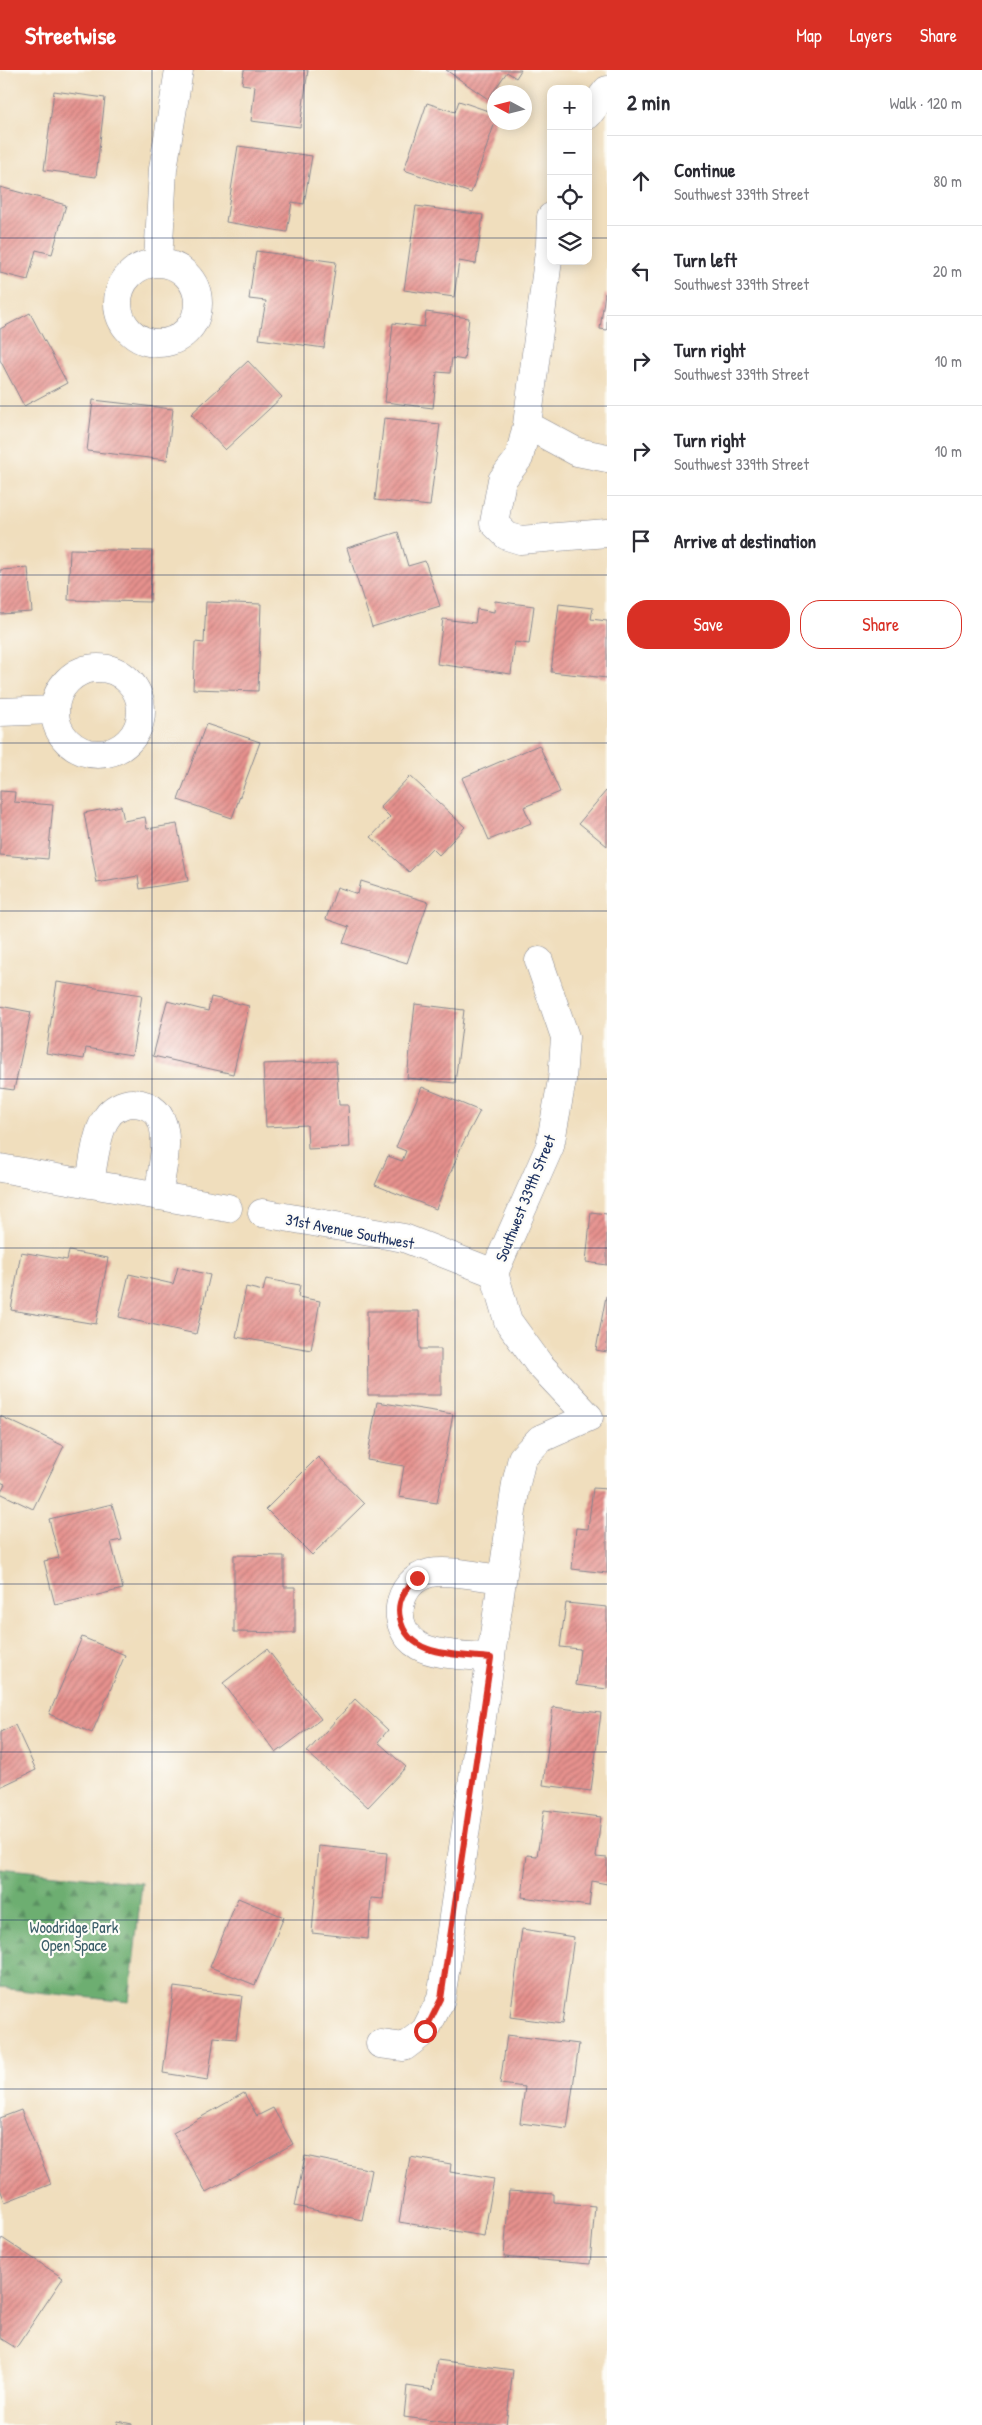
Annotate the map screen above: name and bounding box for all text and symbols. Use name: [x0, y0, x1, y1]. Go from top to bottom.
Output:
text: Streetwise: [25, 19, 116, 51]
text: Map: [796, 23, 822, 48]
text: Layers: [850, 23, 892, 48]
text: Share: [920, 23, 957, 48]
north arrow: [487, 85, 532, 130]
map controls: [547, 85, 592, 265]
button: +: [547, 85, 592, 130]
text: 2 min: [627, 88, 670, 117]
text: Walk · 120 m: [889, 92, 962, 114]
button: −: [547, 130, 592, 175]
text: Continue: [674, 157, 735, 183]
icon: ahead: [627, 167, 655, 195]
text: 80 m: [933, 170, 962, 192]
button: locate: [547, 175, 592, 220]
text: Southwest 339th Street: [674, 183, 809, 205]
button: layers: [547, 220, 592, 265]
text: Turn left: [674, 247, 737, 273]
icon: left: [627, 257, 655, 285]
text: 20 m: [933, 260, 962, 282]
text: Southwest 339th Street: [674, 273, 809, 295]
text: Turn right: [674, 337, 745, 363]
icon: right: [627, 347, 655, 375]
text: 10 m: [934, 350, 962, 372]
text: Southwest 339th Street: [674, 363, 809, 385]
text: Turn right: [674, 427, 745, 453]
icon: right: [627, 437, 655, 465]
text: 10 m: [934, 440, 962, 462]
text: Southwest 339th Street: [674, 453, 809, 475]
icon: arrive: [627, 527, 655, 555]
text: Arrive at destination: [674, 528, 816, 554]
button: Save: [627, 600, 790, 649]
button: Share: [800, 600, 962, 649]
street label: Southwest 339th Street: [490, 1131, 561, 1265]
street label: 31st Avenue Southwest: [284, 1208, 417, 1254]
route end: [406, 1567, 429, 1590]
park label: Woodridge Park Open Space: [30, 1916, 119, 1956]
route start: [414, 2020, 437, 2043]

